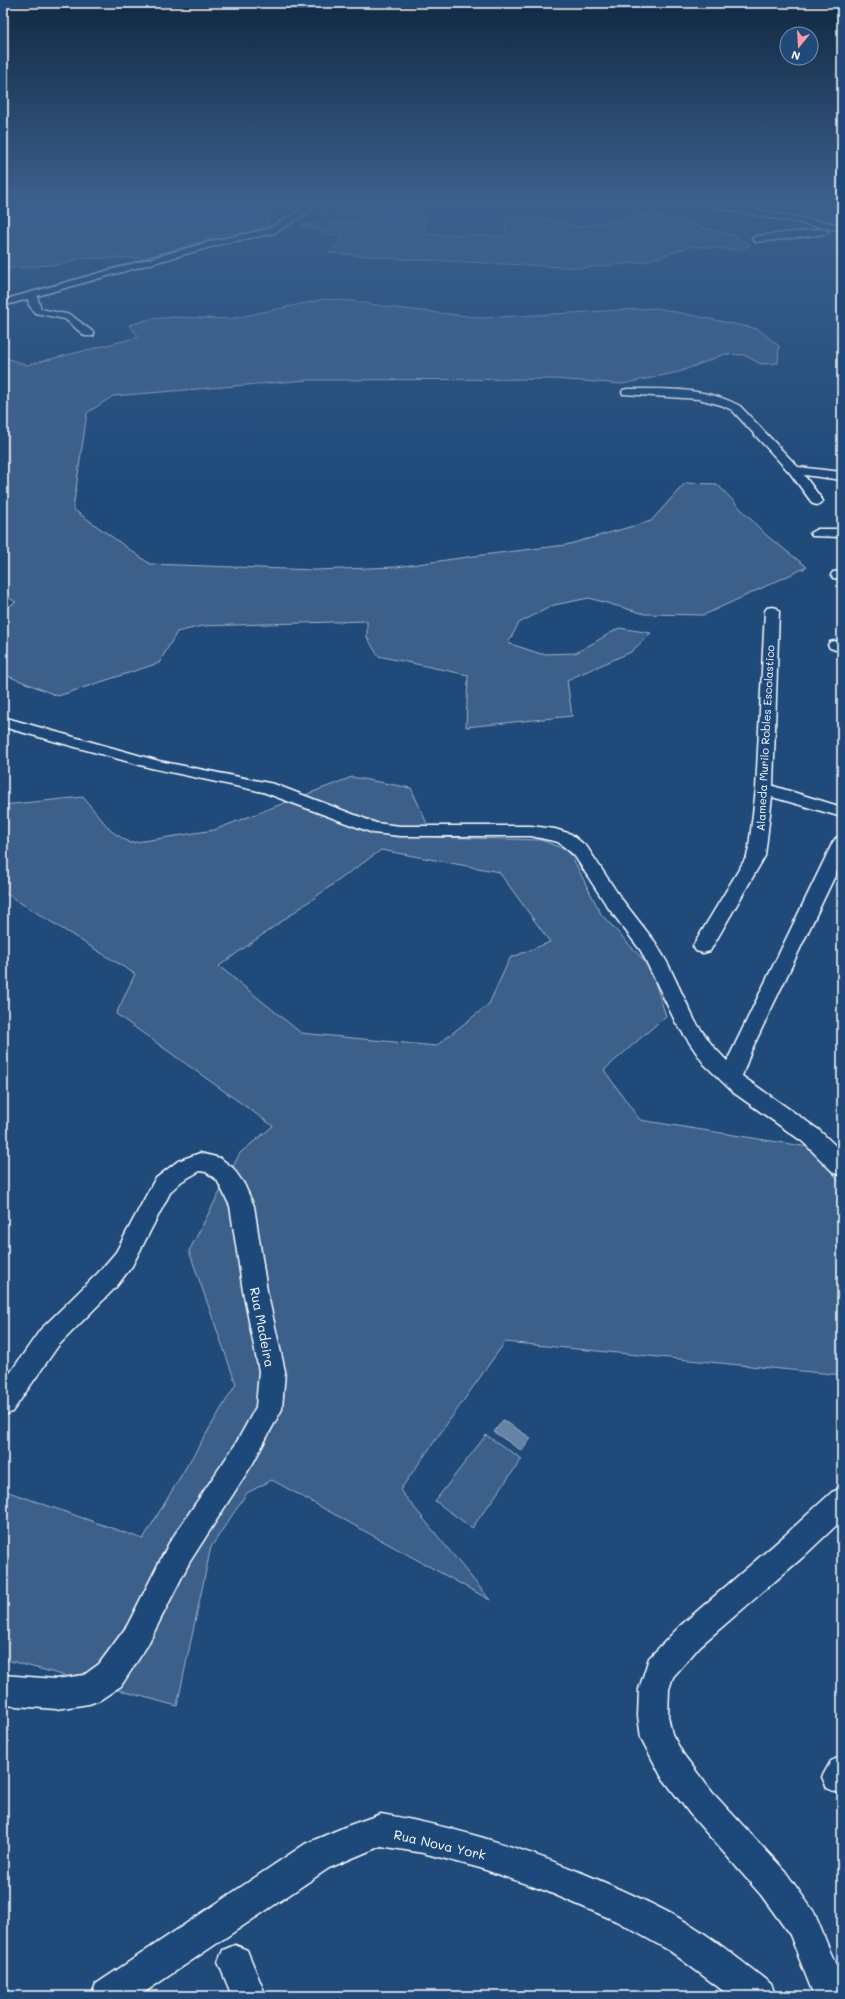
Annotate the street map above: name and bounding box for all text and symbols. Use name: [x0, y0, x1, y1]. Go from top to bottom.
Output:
north arrow: [779, 26, 819, 66]
text: N: [789, 48, 802, 64]
street label: Alameda Murilo Robles Escolastico: [753, 644, 777, 831]
street label: Rua Madeira: [247, 1286, 279, 1368]
street label: Rua Nova York: [392, 1825, 488, 1863]

